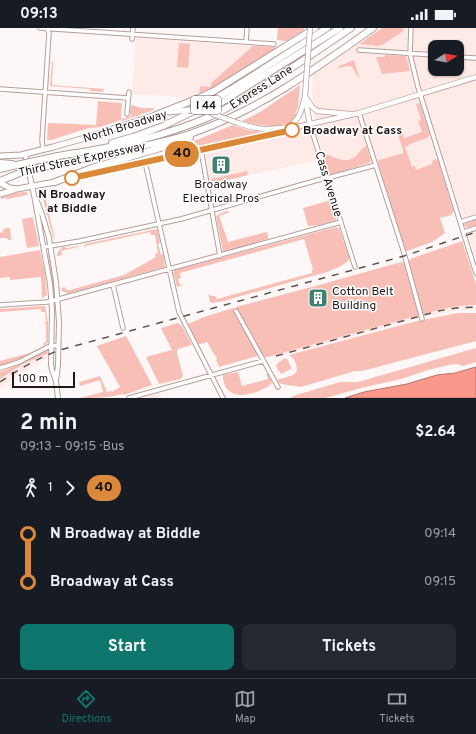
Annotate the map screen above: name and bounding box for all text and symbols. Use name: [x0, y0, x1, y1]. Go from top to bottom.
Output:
text: 09:13: [20, 5, 58, 24]
north arrow: [428, 40, 464, 76]
map controls: [428, 40, 464, 76]
street label: Express Lane: [227, 62, 296, 114]
road number: I 44: [191, 96, 221, 114]
street label: North Broadway: [81, 107, 169, 147]
marker: Broadway at Cass: [284, 122, 300, 138]
place label: Broadway at Cass: [303, 123, 402, 139]
street label: Third Street Expressway: [17, 139, 147, 181]
line badge: 40: [164, 141, 200, 167]
text: 40: [173, 145, 191, 162]
street label: Cass Avenue: [310, 150, 346, 219]
building icon: Broadway Electrical Pros: [210, 154, 232, 176]
marker: N Broadway at Biddle: [64, 170, 80, 186]
place label: Broadway Electrical Pros: [183, 177, 259, 207]
place label: N Broadway at Biddle: [38, 187, 106, 217]
place label: Cotton Belt Building: [332, 284, 394, 314]
building icon: Cotton Belt Building: [307, 287, 329, 309]
scale bar: [12, 370, 75, 389]
text: 100 m: [18, 372, 48, 386]
text: 2 min: [20, 410, 77, 437]
text: $2.64: [415, 423, 456, 442]
text: 09:13 – 09:15 · Bus: [20, 439, 124, 455]
icon: walk: [20, 477, 42, 499]
icon: forward: [59, 477, 81, 499]
text: 40: [95, 479, 113, 496]
text: 1: [48, 480, 53, 496]
text: N Broadway at Biddle: [50, 525, 200, 544]
text: 09:14: [424, 526, 456, 542]
text: Broadway at Cass: [50, 573, 174, 592]
text: 09:15: [424, 574, 456, 590]
button: Start: [20, 624, 234, 670]
button: Tickets: [242, 624, 456, 670]
tab: Directions: [61, 688, 111, 726]
tab: Map: [234, 688, 256, 726]
tab: Tickets: [379, 688, 415, 726]

